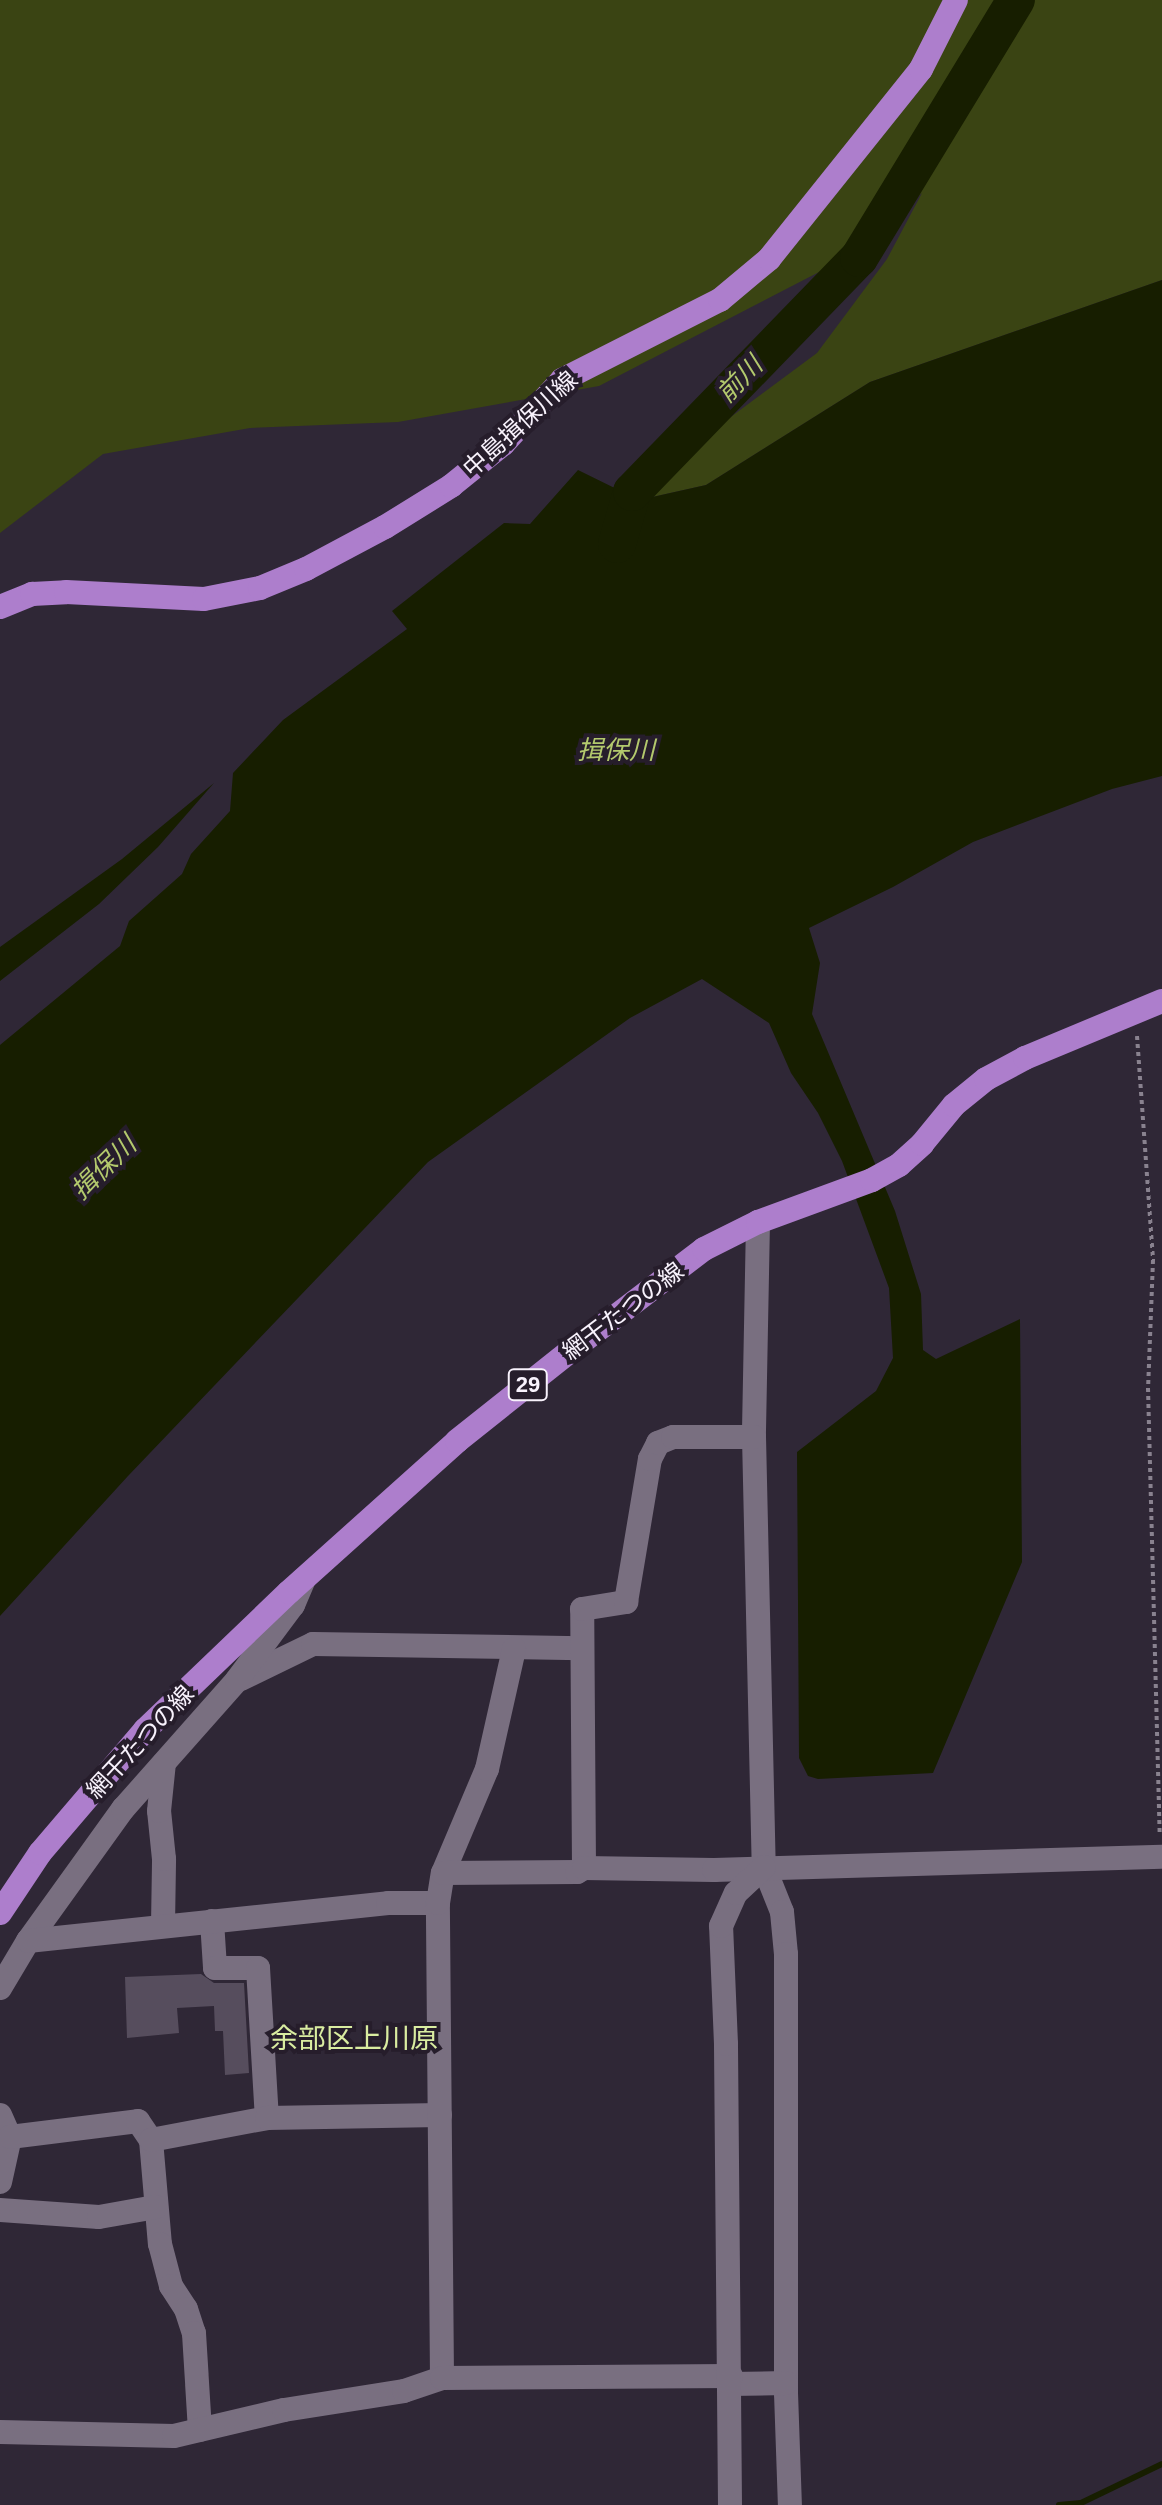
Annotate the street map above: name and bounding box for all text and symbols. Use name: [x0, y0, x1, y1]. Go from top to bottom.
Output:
water label: 前川: [711, 350, 769, 410]
street label: 中島揖保川線: [457, 365, 583, 483]
water label: 揖保川: [577, 735, 655, 767]
water label: 揖保川: [65, 1130, 143, 1206]
street label: 網干たつの線: [557, 1256, 689, 1366]
road number: 29: [506, 1367, 550, 1403]
street label: 網干たつの線: [80, 1680, 200, 1804]
district label: 余部区上川原: [270, 2022, 438, 2056]

